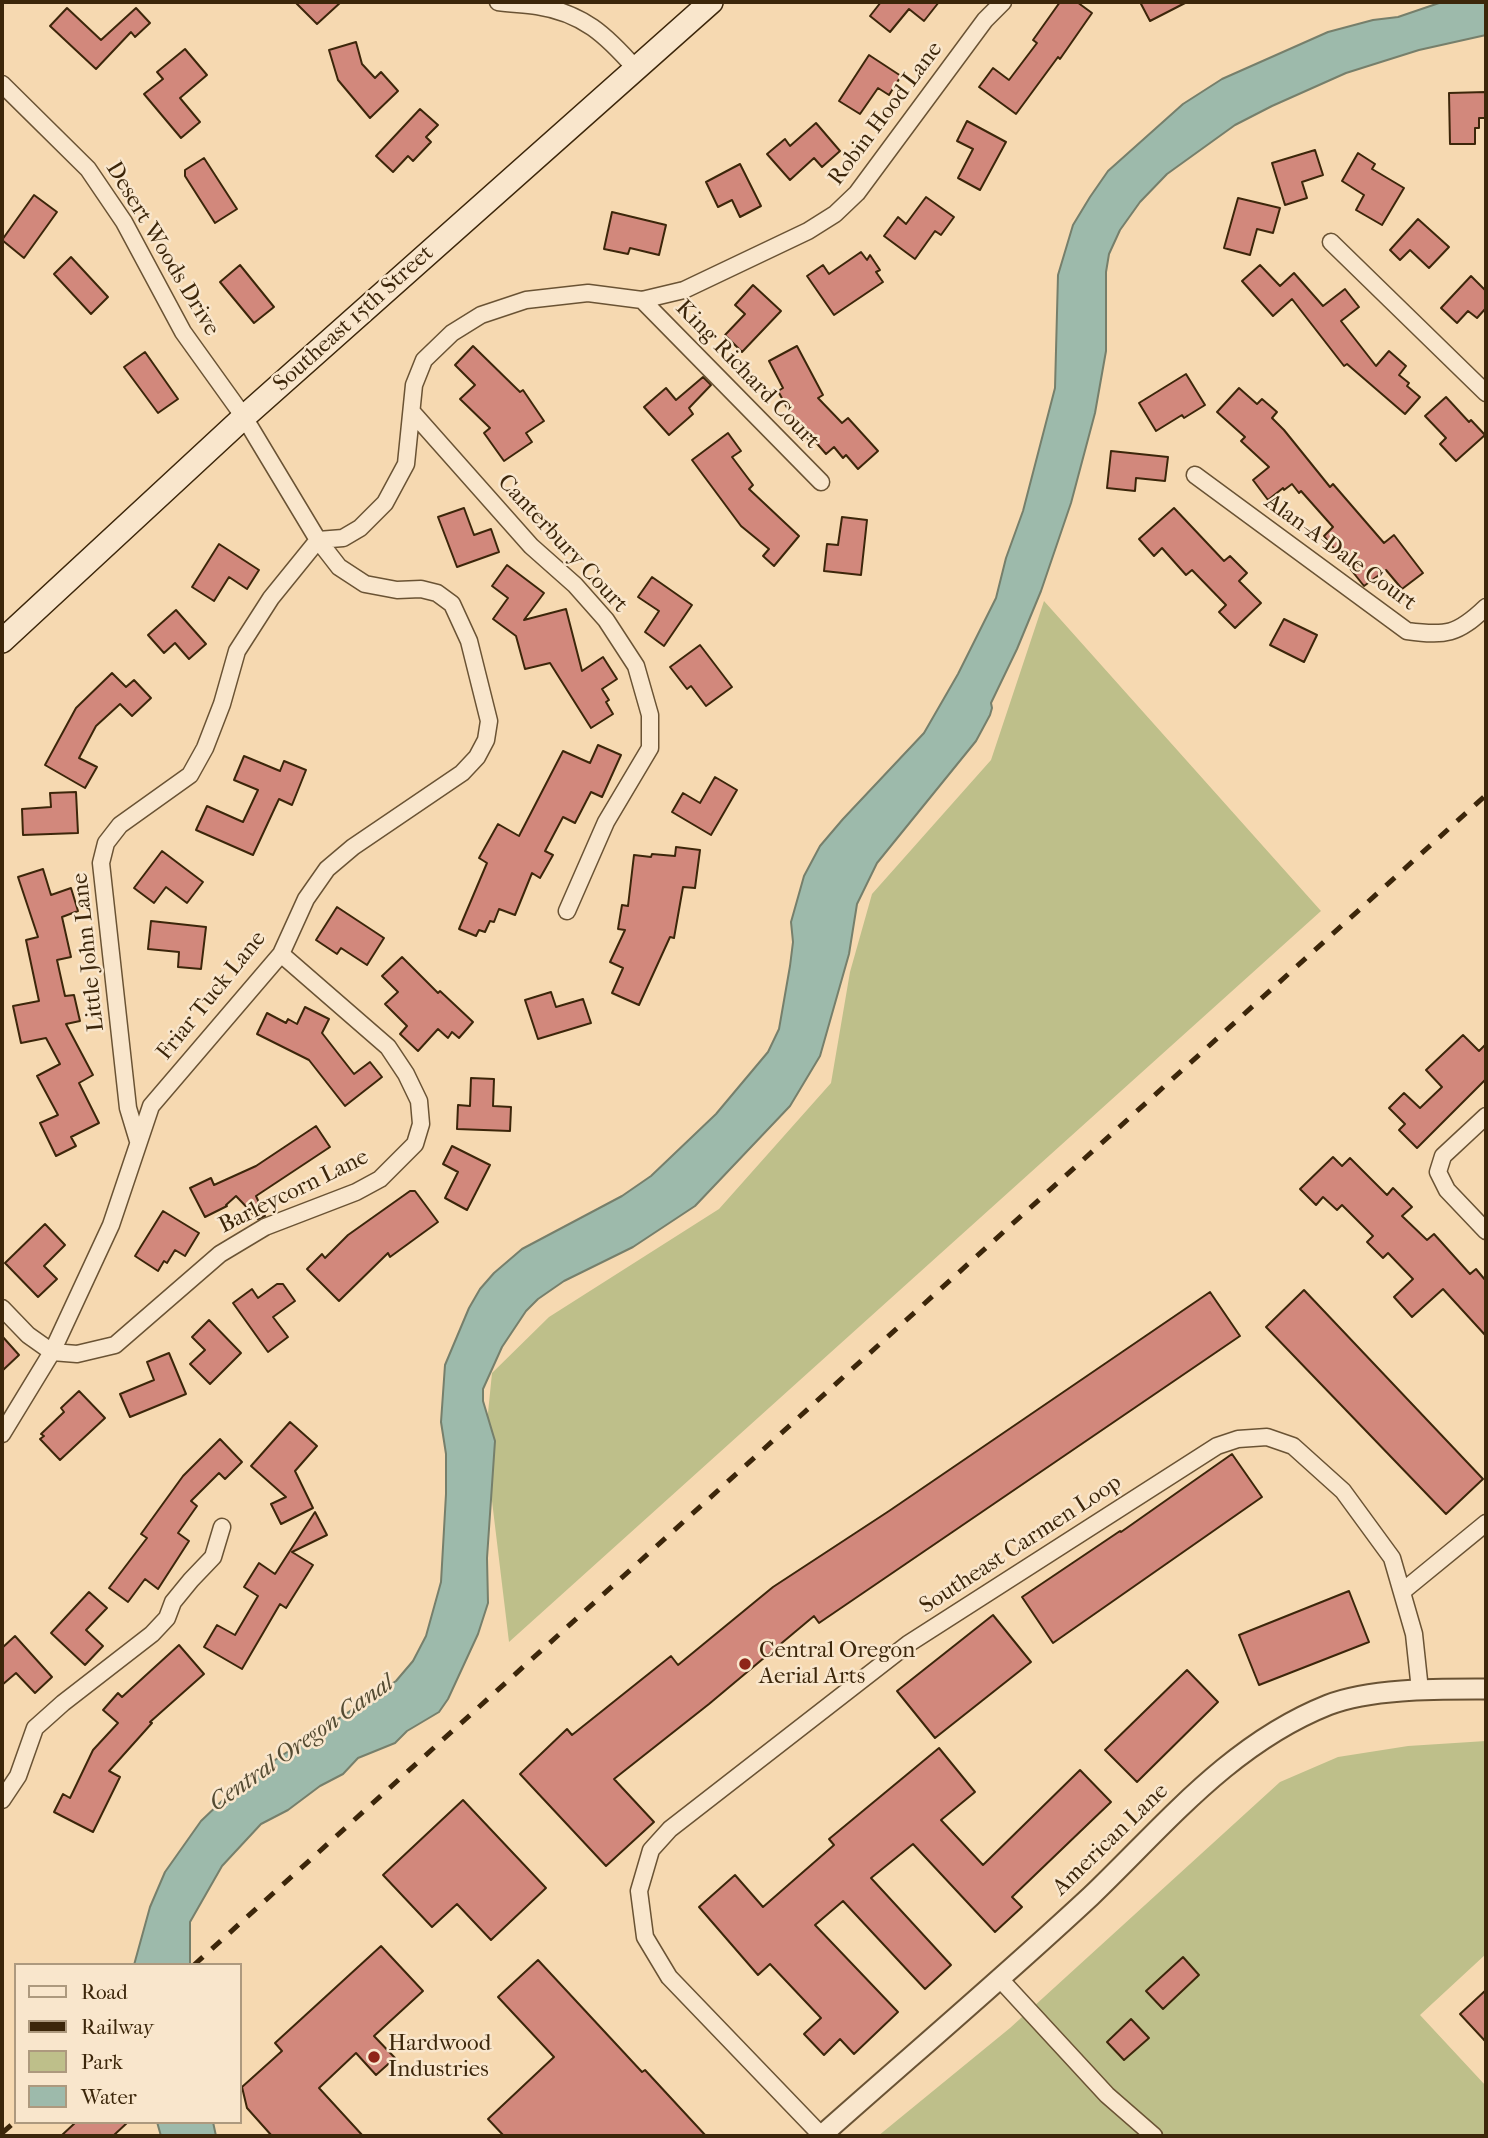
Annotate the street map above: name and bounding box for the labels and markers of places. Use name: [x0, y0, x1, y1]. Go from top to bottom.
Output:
place label: Central Oregon Aerial Arts: [759, 1637, 915, 1691]
marker: Central Oregon Aerial Arts: [737, 1656, 753, 1672]
place label: Hardwood Industries: [388, 2030, 491, 2084]
marker: Hardwood Industries: [366, 2049, 382, 2065]

